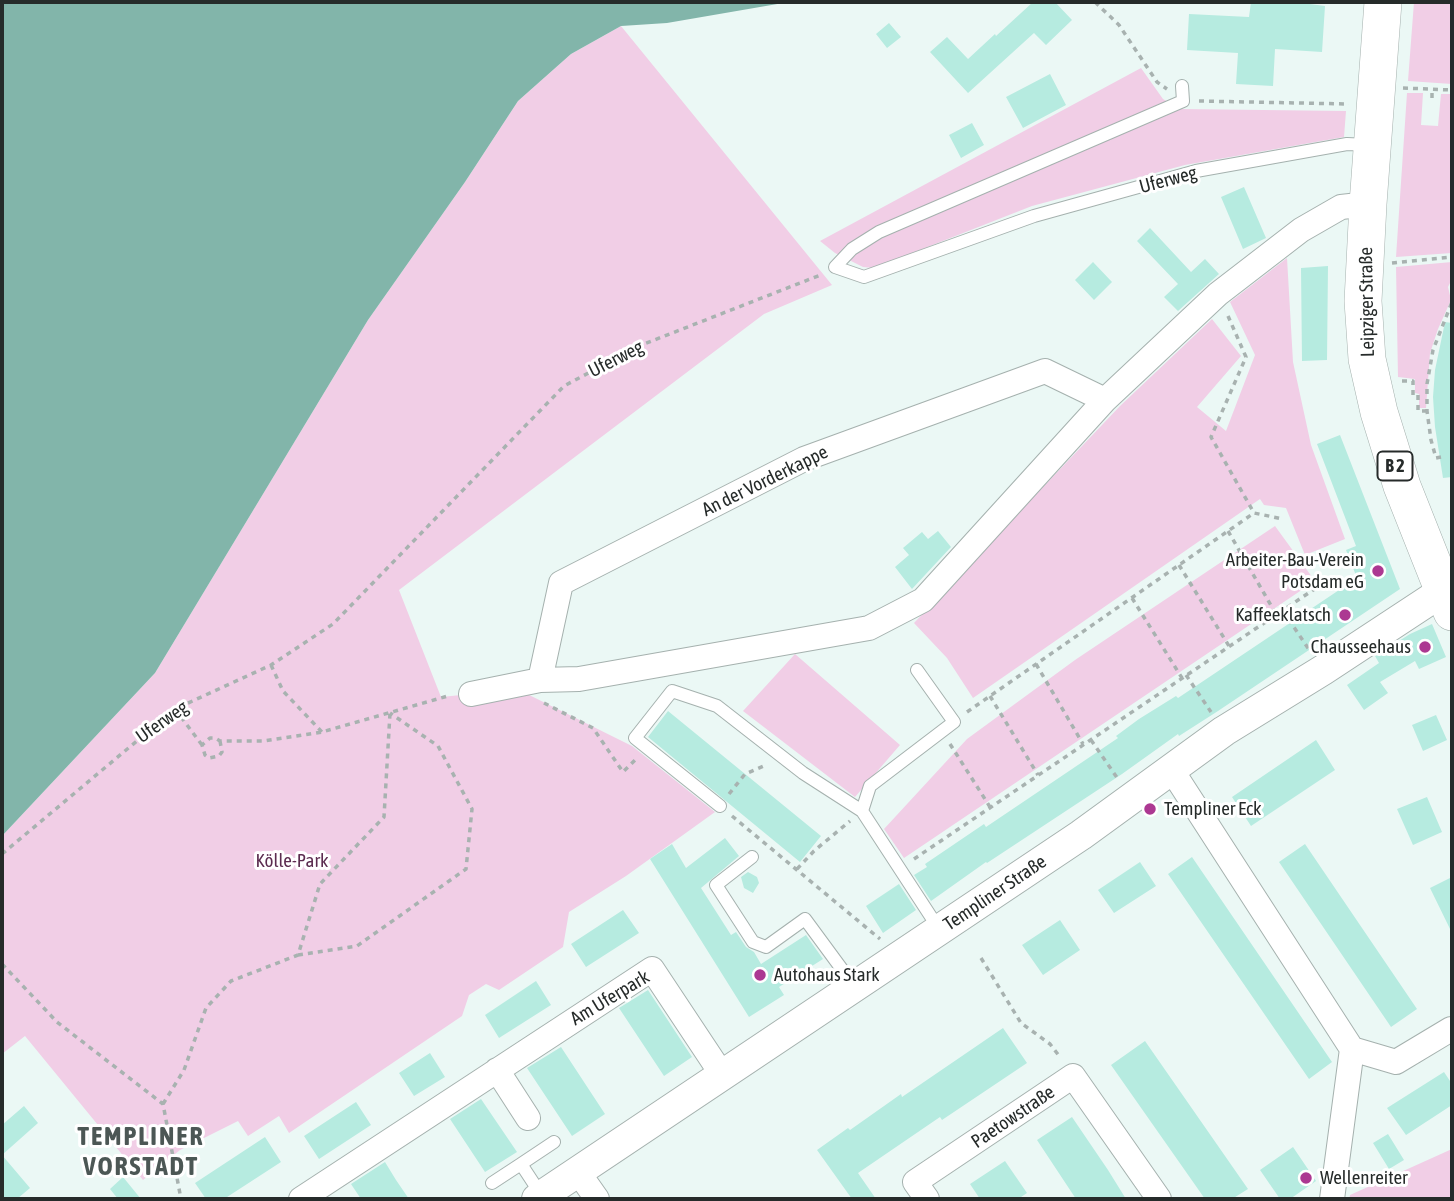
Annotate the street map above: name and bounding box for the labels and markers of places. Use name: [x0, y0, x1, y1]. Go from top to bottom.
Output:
place label: Arbeiter-Bau-Verein Potsdam eG: [1226, 549, 1364, 593]
marker: Arbeiter-Bau-Verein Potsdam eG: [1370, 563, 1386, 579]
place label: Kaffeeklatsch: [1235, 604, 1331, 626]
marker: Kaffeeklatsch: [1337, 607, 1353, 623]
place label: Chausseehaus: [1311, 636, 1411, 658]
marker: Chausseehaus: [1417, 639, 1433, 655]
place label: Templiner Eck: [1164, 798, 1261, 820]
marker: Templiner Eck: [1142, 801, 1158, 817]
place label: Autohaus Stark: [774, 964, 879, 986]
marker: Autohaus Stark: [752, 967, 768, 983]
place label: Wellenreiter: [1320, 1167, 1408, 1189]
marker: Wellenreiter: [1298, 1170, 1314, 1186]

